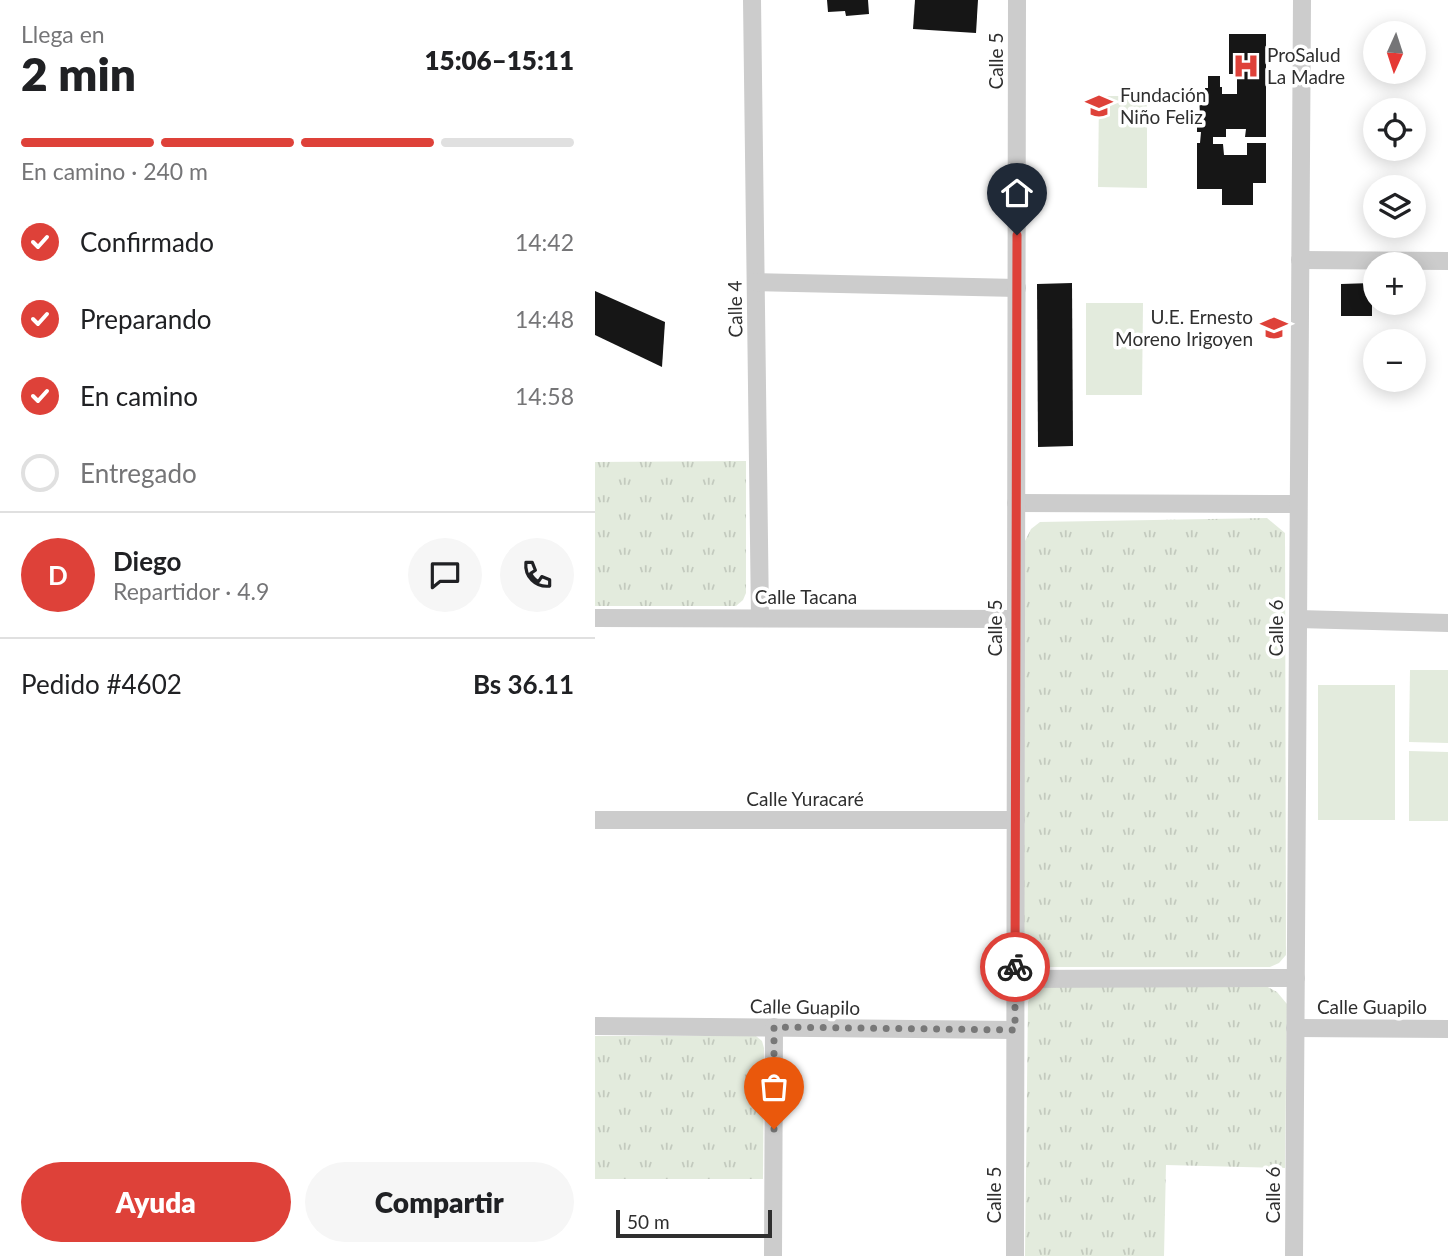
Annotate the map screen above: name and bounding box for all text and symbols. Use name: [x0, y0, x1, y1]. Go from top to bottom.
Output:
text: Llega en: [21, 20, 105, 48]
north arrow: [1363, 21, 1426, 84]
map controls: [1363, 21, 1426, 392]
street label: Calle 5: [984, 32, 1007, 90]
place label: ProSalud La Madre: [1267, 43, 1345, 88]
text: 15:06–15:11: [424, 44, 574, 76]
text: 2 min: [21, 46, 136, 101]
hospital icon: ProSalud La Madre: [1231, 51, 1261, 81]
place label: Fundación Niño Feliz: [1120, 83, 1206, 128]
school or university icon: Fundación Niño Feliz: [1084, 91, 1114, 121]
button: locate: [1363, 98, 1426, 161]
text: En camino · 240 m: [21, 157, 208, 185]
pin: [987, 163, 1047, 235]
icon: home: [998, 174, 1036, 212]
button: layers: [1363, 175, 1426, 238]
icon: check: [21, 223, 59, 261]
text: Confirmado: [80, 226, 214, 258]
text: 14:42: [515, 228, 574, 256]
button: +: [1363, 252, 1426, 315]
street label: Calle 4: [723, 280, 746, 338]
icon: check: [21, 300, 59, 338]
text: Preparando: [80, 303, 212, 335]
text: 14:48: [515, 305, 574, 333]
place label: U.E. Ernesto Moreno Irigoyen: [1115, 305, 1253, 350]
school or university icon: U.E. Ernesto Moreno Irigoyen: [1259, 313, 1289, 343]
button: −: [1363, 329, 1426, 392]
icon: check: [21, 377, 59, 415]
text: En camino: [80, 380, 198, 412]
text: 14:58: [515, 382, 574, 410]
text: Entregado: [80, 457, 197, 489]
button: chat: [408, 538, 482, 612]
button: phone: [500, 538, 574, 612]
text: Diego: [113, 545, 181, 577]
text: D: [48, 559, 68, 591]
text: Repartidor · 4.9: [113, 577, 269, 605]
street label: Calle Tacana: [755, 585, 857, 608]
street label: Calle 5: [983, 599, 1006, 657]
street label: Calle 6: [1264, 599, 1287, 657]
text: Pedido #4602: [21, 668, 182, 700]
text: Bs 36.11: [473, 668, 574, 700]
street label: Calle Yuracaré: [746, 787, 864, 810]
courier: [980, 932, 1050, 1002]
icon: bike: [996, 948, 1034, 986]
street label: Calle Guapilo: [750, 994, 860, 1019]
street label: Calle Guapilo: [1317, 995, 1427, 1018]
pin: [744, 1057, 804, 1129]
icon: bag: [755, 1068, 793, 1106]
button: Ayuda: [21, 1162, 291, 1242]
button: Compartir: [305, 1162, 574, 1242]
street label: Calle 5: [982, 1166, 1005, 1224]
street label: Calle 6: [1261, 1166, 1284, 1224]
scale bar: [616, 1207, 772, 1239]
text: 50 m: [627, 1210, 670, 1233]

